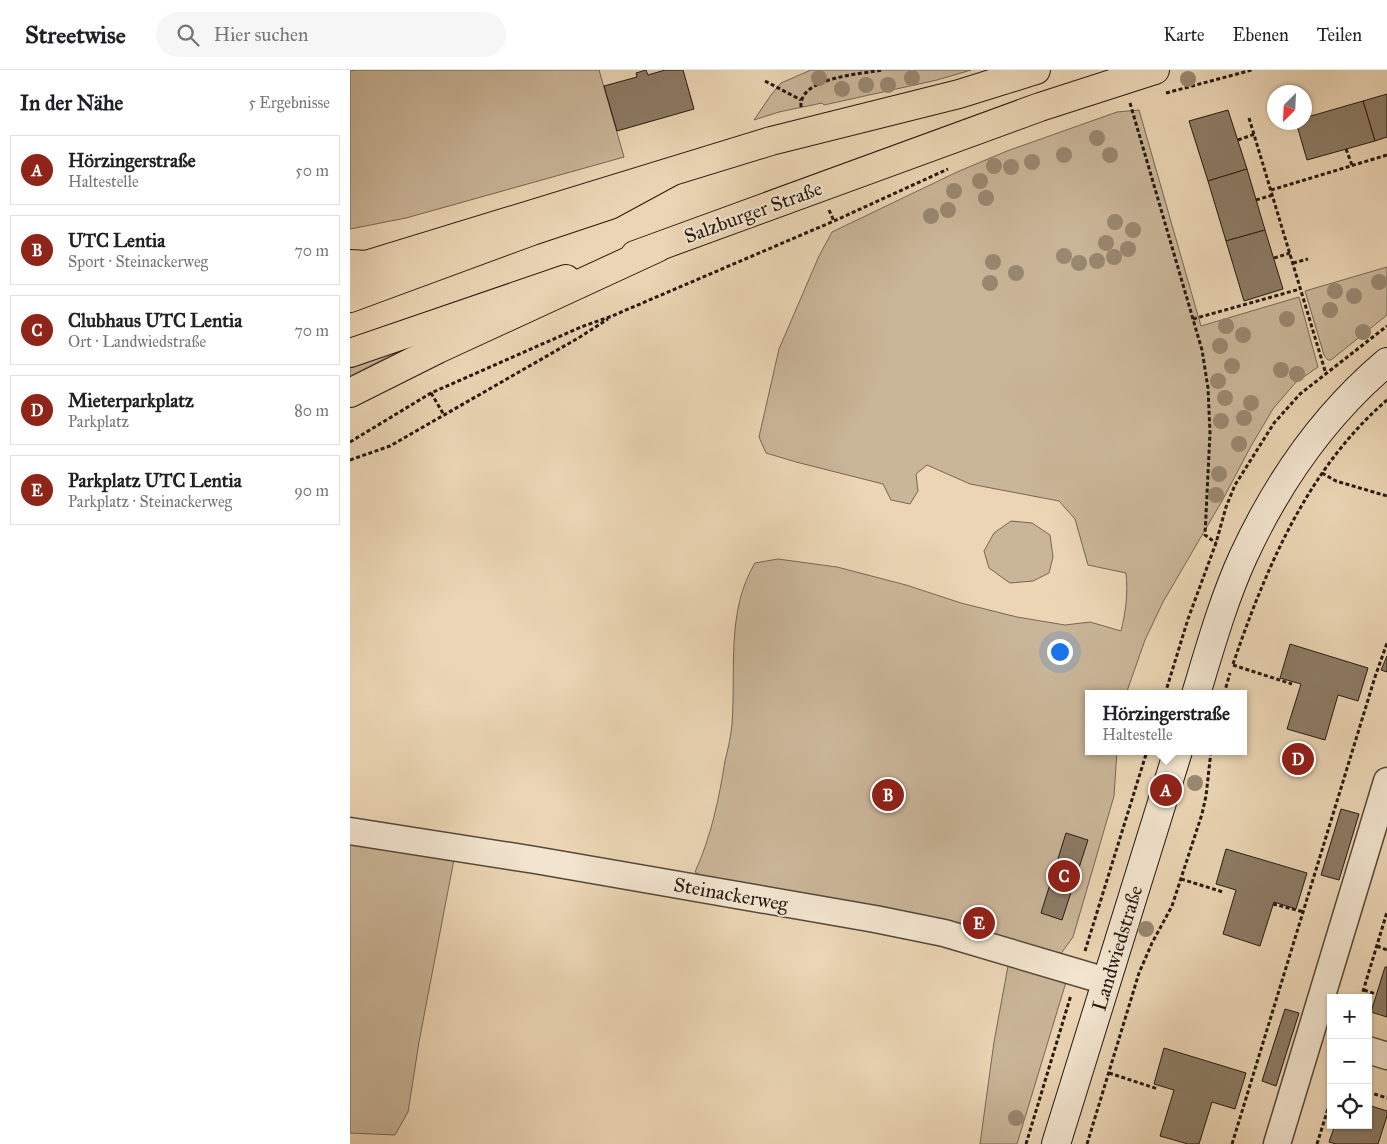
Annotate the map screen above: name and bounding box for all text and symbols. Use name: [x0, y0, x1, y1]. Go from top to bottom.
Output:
search box: [156, 12, 506, 57]
text: Streetwise: [25, 20, 126, 50]
icon: search: [174, 21, 202, 49]
text: Hier suchen: [214, 23, 308, 46]
text: Karte: [1164, 24, 1205, 46]
text: Ebenen: [1233, 24, 1289, 46]
text: Teilen: [1317, 24, 1362, 46]
north arrow: [1267, 85, 1312, 130]
text: In der Nähe: [20, 90, 123, 116]
text: 5 Ergebnisse: [248, 93, 330, 112]
text: Hörzingerstraße: [68, 149, 196, 172]
text: A: [32, 161, 42, 180]
text: 50 m: [295, 161, 329, 180]
text: Haltestelle: [68, 172, 139, 191]
street label: Salzburger Straße: [681, 176, 826, 249]
text: UTC Lentia: [68, 229, 165, 252]
text: B: [32, 241, 42, 260]
text: 70 m: [294, 241, 329, 260]
text: Sport · Steinackerweg: [68, 252, 208, 271]
text: Clubhaus UTC Lentia: [68, 309, 242, 332]
text: C: [32, 321, 42, 340]
text: 70 m: [294, 321, 329, 340]
text: Ort · Landwiedstraße: [68, 332, 206, 351]
text: Mieterparkplatz: [68, 389, 194, 412]
text: D: [31, 401, 43, 420]
text: 80 m: [294, 401, 329, 420]
text: Parkplatz: [68, 412, 129, 431]
text: Parkplatz UTC Lentia: [68, 469, 242, 492]
text: E: [31, 481, 43, 500]
text: 90 m: [294, 481, 329, 500]
text: Parkplatz · Steinackerweg: [68, 492, 232, 511]
your location: [1047, 639, 1073, 665]
popup: [1085, 690, 1247, 755]
text: Hörzingerstraße: [1102, 702, 1230, 725]
text: Haltestelle: [1102, 725, 1173, 744]
pin: D: [1282, 740, 1314, 778]
pin: A: [1150, 771, 1182, 809]
pin: B: [872, 776, 904, 814]
pin: C: [1048, 857, 1080, 895]
street label: Steinackerweg: [672, 872, 791, 917]
street label: Landwiedstraße: [1087, 882, 1147, 1014]
pin: E: [963, 904, 995, 942]
map controls: [1327, 994, 1372, 1129]
button: +: [1327, 994, 1372, 1039]
button: −: [1327, 1039, 1372, 1084]
button: locate: [1327, 1084, 1372, 1129]

